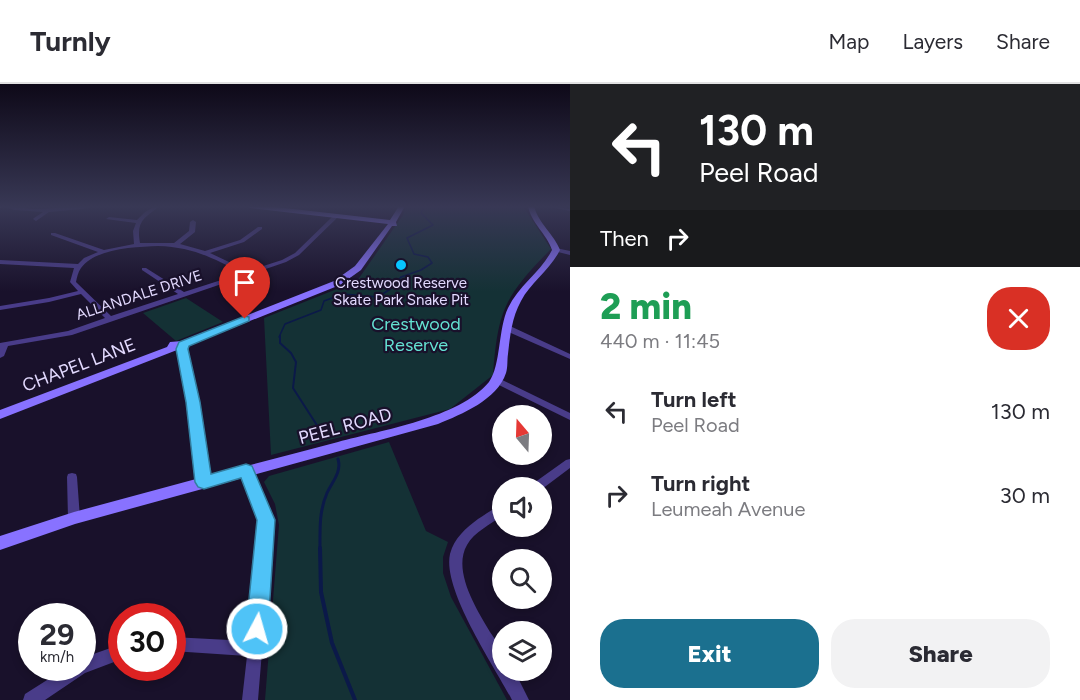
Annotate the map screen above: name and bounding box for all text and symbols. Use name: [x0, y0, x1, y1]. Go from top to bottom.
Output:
text: Turnly: [30, 24, 111, 58]
text: Map: [829, 29, 869, 54]
text: Layers: [902, 29, 963, 54]
text: Share: [996, 29, 1050, 54]
text: 130 m: [699, 105, 814, 156]
icon: left: [600, 108, 678, 186]
text: Peel Road: [699, 156, 819, 189]
icon: right: [661, 222, 694, 255]
text: Then: [600, 225, 649, 252]
pin: [219, 257, 270, 319]
marker: Crestwood Reserve Skate Park Snake Pit: [394, 258, 408, 272]
street label: ALLANDALE DRIVE: [74, 266, 204, 324]
icon: arrive: [228, 266, 261, 299]
place label: Crestwood Reserve Skate Park Snake Pit: [333, 274, 469, 309]
text: 2 min: [600, 285, 692, 328]
button: close: [987, 287, 1050, 350]
park label: Crestwood Reserve: [371, 313, 461, 356]
text: 440 m · 11:45: [600, 329, 720, 353]
street label: CHAPEL LANE: [19, 333, 139, 397]
text: Turn left: [651, 386, 737, 413]
icon: left: [600, 395, 633, 428]
text: 130 m: [991, 398, 1050, 425]
street label: PEEL ROAD: [296, 403, 394, 449]
north arrow: [492, 405, 552, 465]
map controls: [492, 405, 552, 681]
text: Peel Road: [651, 413, 740, 437]
text: Turn right: [651, 470, 750, 497]
button: sound: [492, 477, 552, 537]
icon: right: [600, 479, 633, 512]
text: 30 m: [1000, 482, 1050, 509]
text: Leumeah Avenue: [651, 497, 805, 521]
button: search: [492, 549, 552, 609]
position arrow: [225, 597, 289, 661]
speed limit sign: 30: [108, 603, 186, 681]
text: 29: [40, 616, 74, 653]
button: Exit: [600, 619, 819, 688]
button: Share: [831, 619, 1050, 688]
button: layers: [492, 621, 552, 681]
text: km/h: [40, 648, 74, 666]

